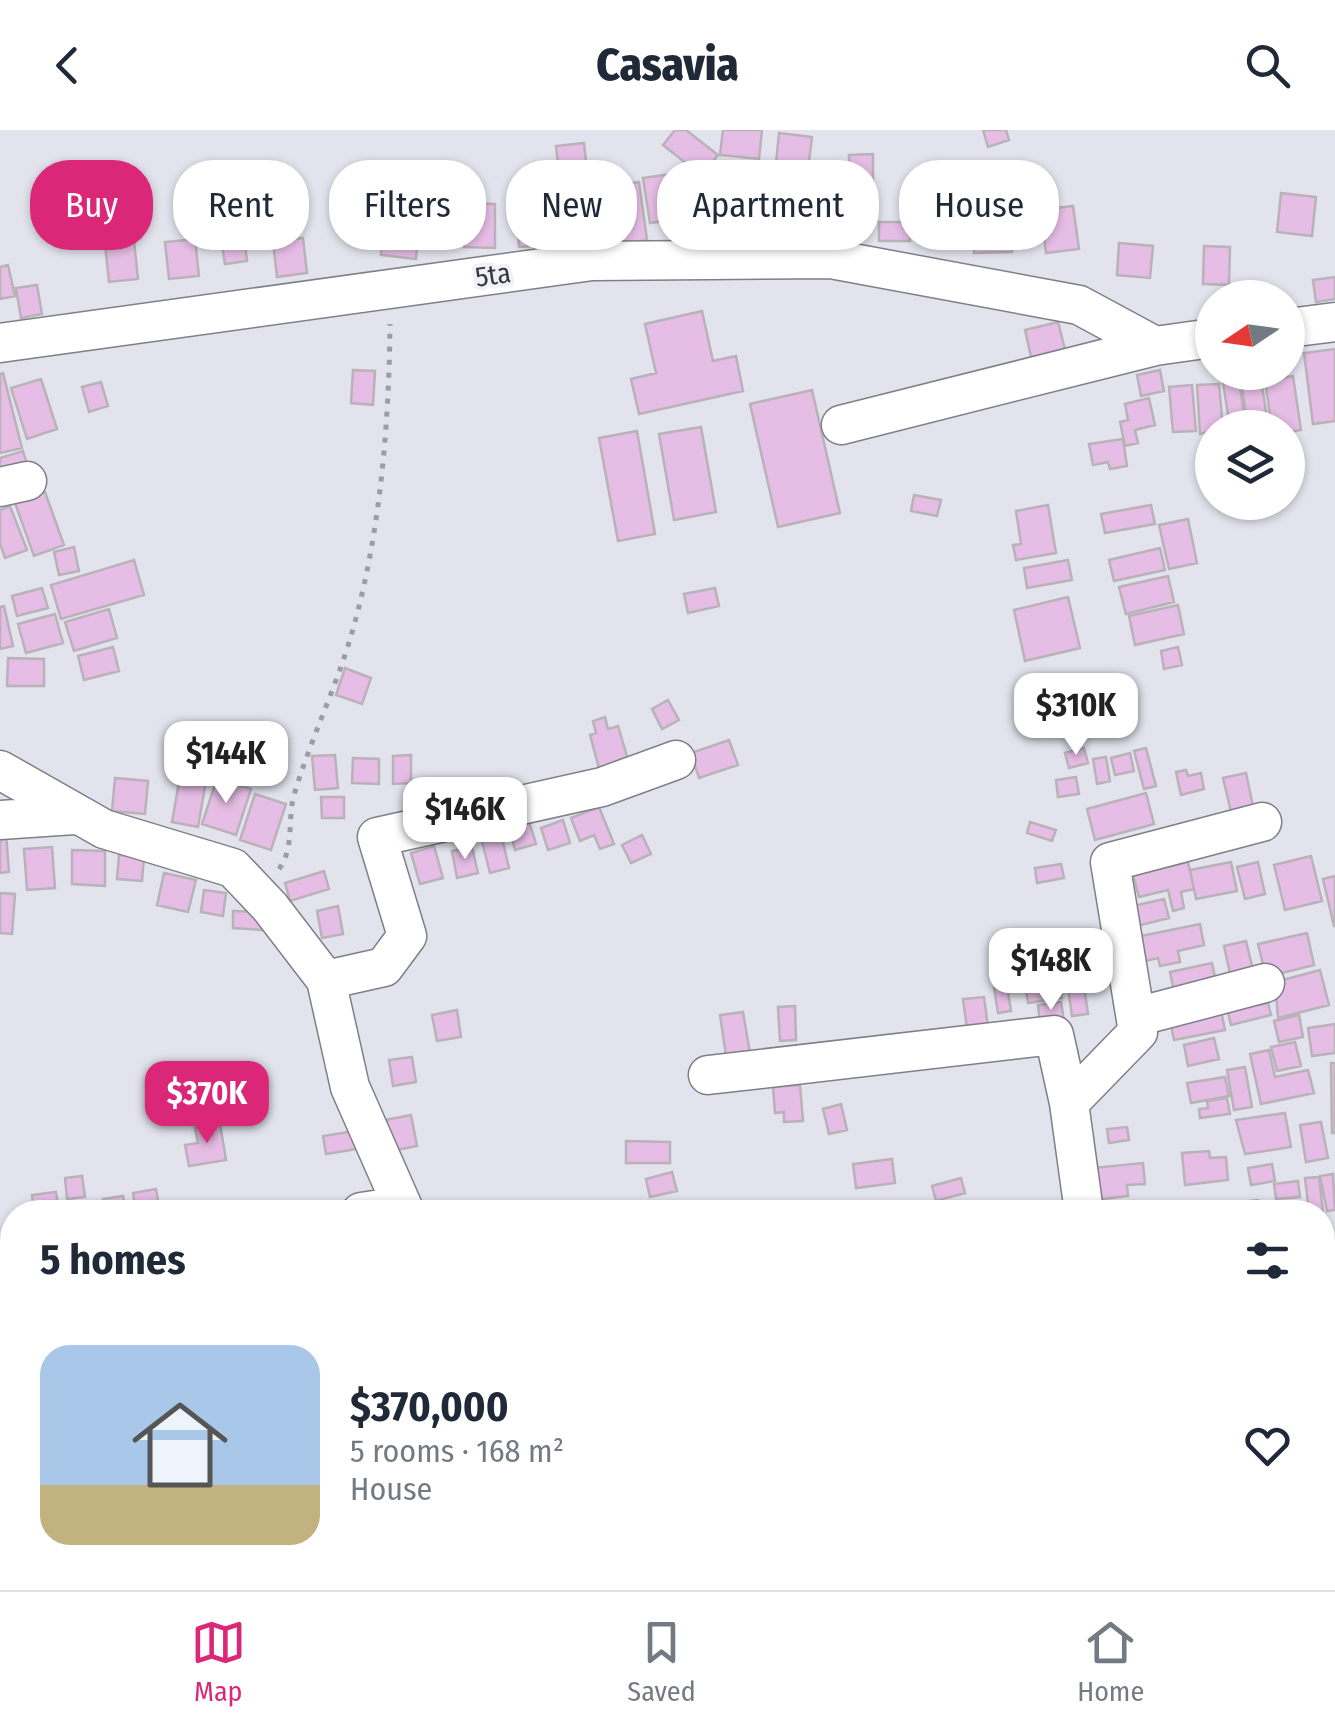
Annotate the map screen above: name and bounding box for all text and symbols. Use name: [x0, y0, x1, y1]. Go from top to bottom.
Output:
icon: back: [40, 38, 95, 93]
text: Casavia: [596, 38, 739, 92]
icon: search: [1240, 38, 1295, 93]
chip: Buy: [30, 160, 153, 250]
chip: Rent: [173, 160, 309, 250]
chip: Filters: [329, 160, 486, 250]
chip: New: [506, 160, 637, 250]
chip: Apartment: [657, 160, 879, 250]
chip: House: [899, 160, 1059, 250]
street label: 5ta: [473, 256, 513, 294]
north arrow: [1195, 280, 1305, 390]
map controls: [1195, 280, 1305, 520]
button: layers: [1195, 410, 1305, 520]
pin: $310K: [1006, 673, 1146, 758]
text: $310K: [1036, 686, 1116, 724]
pin: $144K: [156, 721, 296, 806]
text: $144K: [186, 734, 266, 772]
pin: $146K: [395, 777, 535, 862]
text: $146K: [425, 790, 505, 828]
pin: $148K: [981, 928, 1121, 1013]
text: $148K: [1011, 941, 1091, 979]
pin: $370K: [137, 1061, 277, 1146]
text: $370K: [167, 1074, 247, 1112]
icon: filters: [1240, 1233, 1295, 1288]
text: 5 homes: [40, 1235, 186, 1285]
text: $370,000: [350, 1382, 509, 1432]
icon: home: [120, 1385, 240, 1505]
icon: heart: [1240, 1418, 1295, 1473]
text: 5 rooms · 168 m²: [350, 1432, 564, 1470]
text: House: [350, 1470, 432, 1508]
tab: Map: [191, 1615, 246, 1708]
tab: Saved: [627, 1615, 696, 1708]
tab: Home: [1077, 1615, 1144, 1708]

